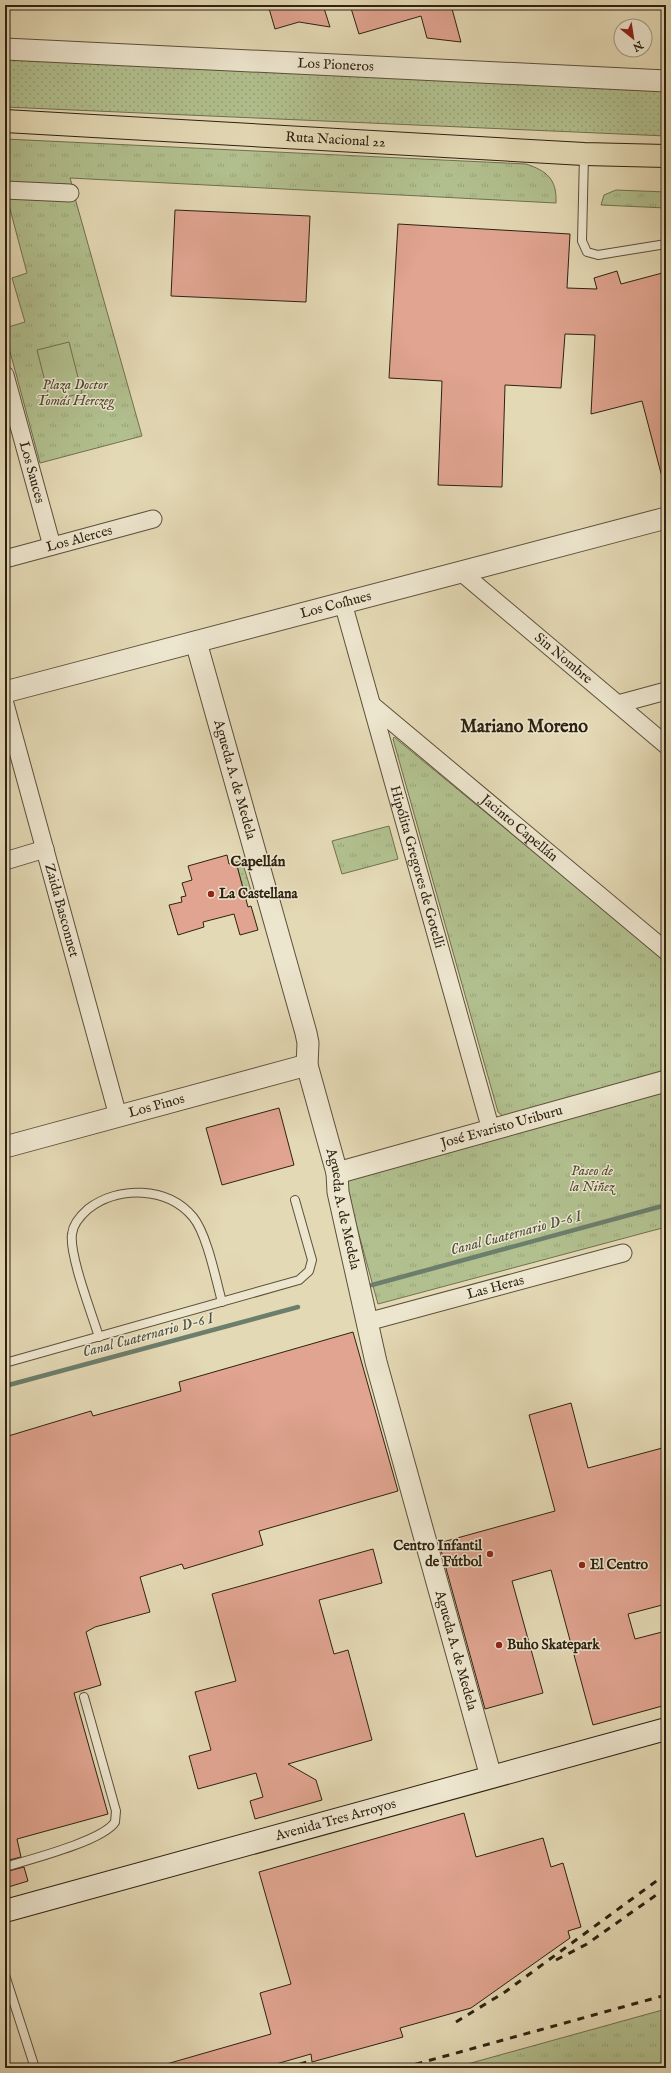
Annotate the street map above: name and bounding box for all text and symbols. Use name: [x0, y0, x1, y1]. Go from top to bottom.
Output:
north arrow: [613, 18, 653, 58]
text: N: [629, 37, 646, 54]
street label: Los Pioneros: [297, 54, 374, 76]
street label: Ruta Nacional 22: [285, 128, 387, 152]
park label: Plaza Doctor Tomás Herczeg: [36, 376, 115, 411]
street label: Los Sauces: [15, 439, 49, 505]
street label: Los Alerces: [44, 521, 115, 556]
street label: Los Coíhues: [298, 587, 373, 623]
street label: Sin Nombre: [531, 629, 597, 688]
district label: Mariano Moreno: [460, 716, 588, 739]
street label: Agueda A. de Medela: [209, 717, 260, 842]
street label: Hipólita Gregores de Gotelli: [386, 783, 449, 950]
street label: Jacinto Capellán: [475, 789, 562, 866]
district label: Capellán: [231, 852, 285, 871]
street label: Zaida Basconnet: [40, 862, 83, 959]
place label: La Castellana: [219, 885, 298, 903]
marker: La Castellana: [206, 889, 216, 899]
street label: Los Pinos: [126, 1090, 187, 1122]
street label: José Evaristo Uriburu: [437, 1101, 565, 1153]
street label: Agueda A. de Medela: [321, 1145, 364, 1272]
park label: Paseo de la Niñez: [570, 1162, 616, 1196]
water label: Canal Cuaternario D-6 I: [448, 1206, 585, 1260]
street label: Las Heras: [465, 1271, 526, 1304]
water label: Canal Cuaternario D-6 I: [80, 1308, 217, 1362]
place label: Centro Infantil de Fútbol: [393, 1537, 483, 1571]
marker: Centro Infantil de Fútbol: [485, 1549, 495, 1559]
place label: El Centro: [590, 1556, 648, 1574]
marker: El Centro: [577, 1560, 587, 1570]
street label: Agueda A. de Medela: [430, 1588, 481, 1713]
place label: Buho Skatepark: [507, 1636, 600, 1654]
marker: Buho Skatepark: [494, 1640, 504, 1650]
street label: Avenida Tres Arroyos: [272, 1795, 398, 1845]

